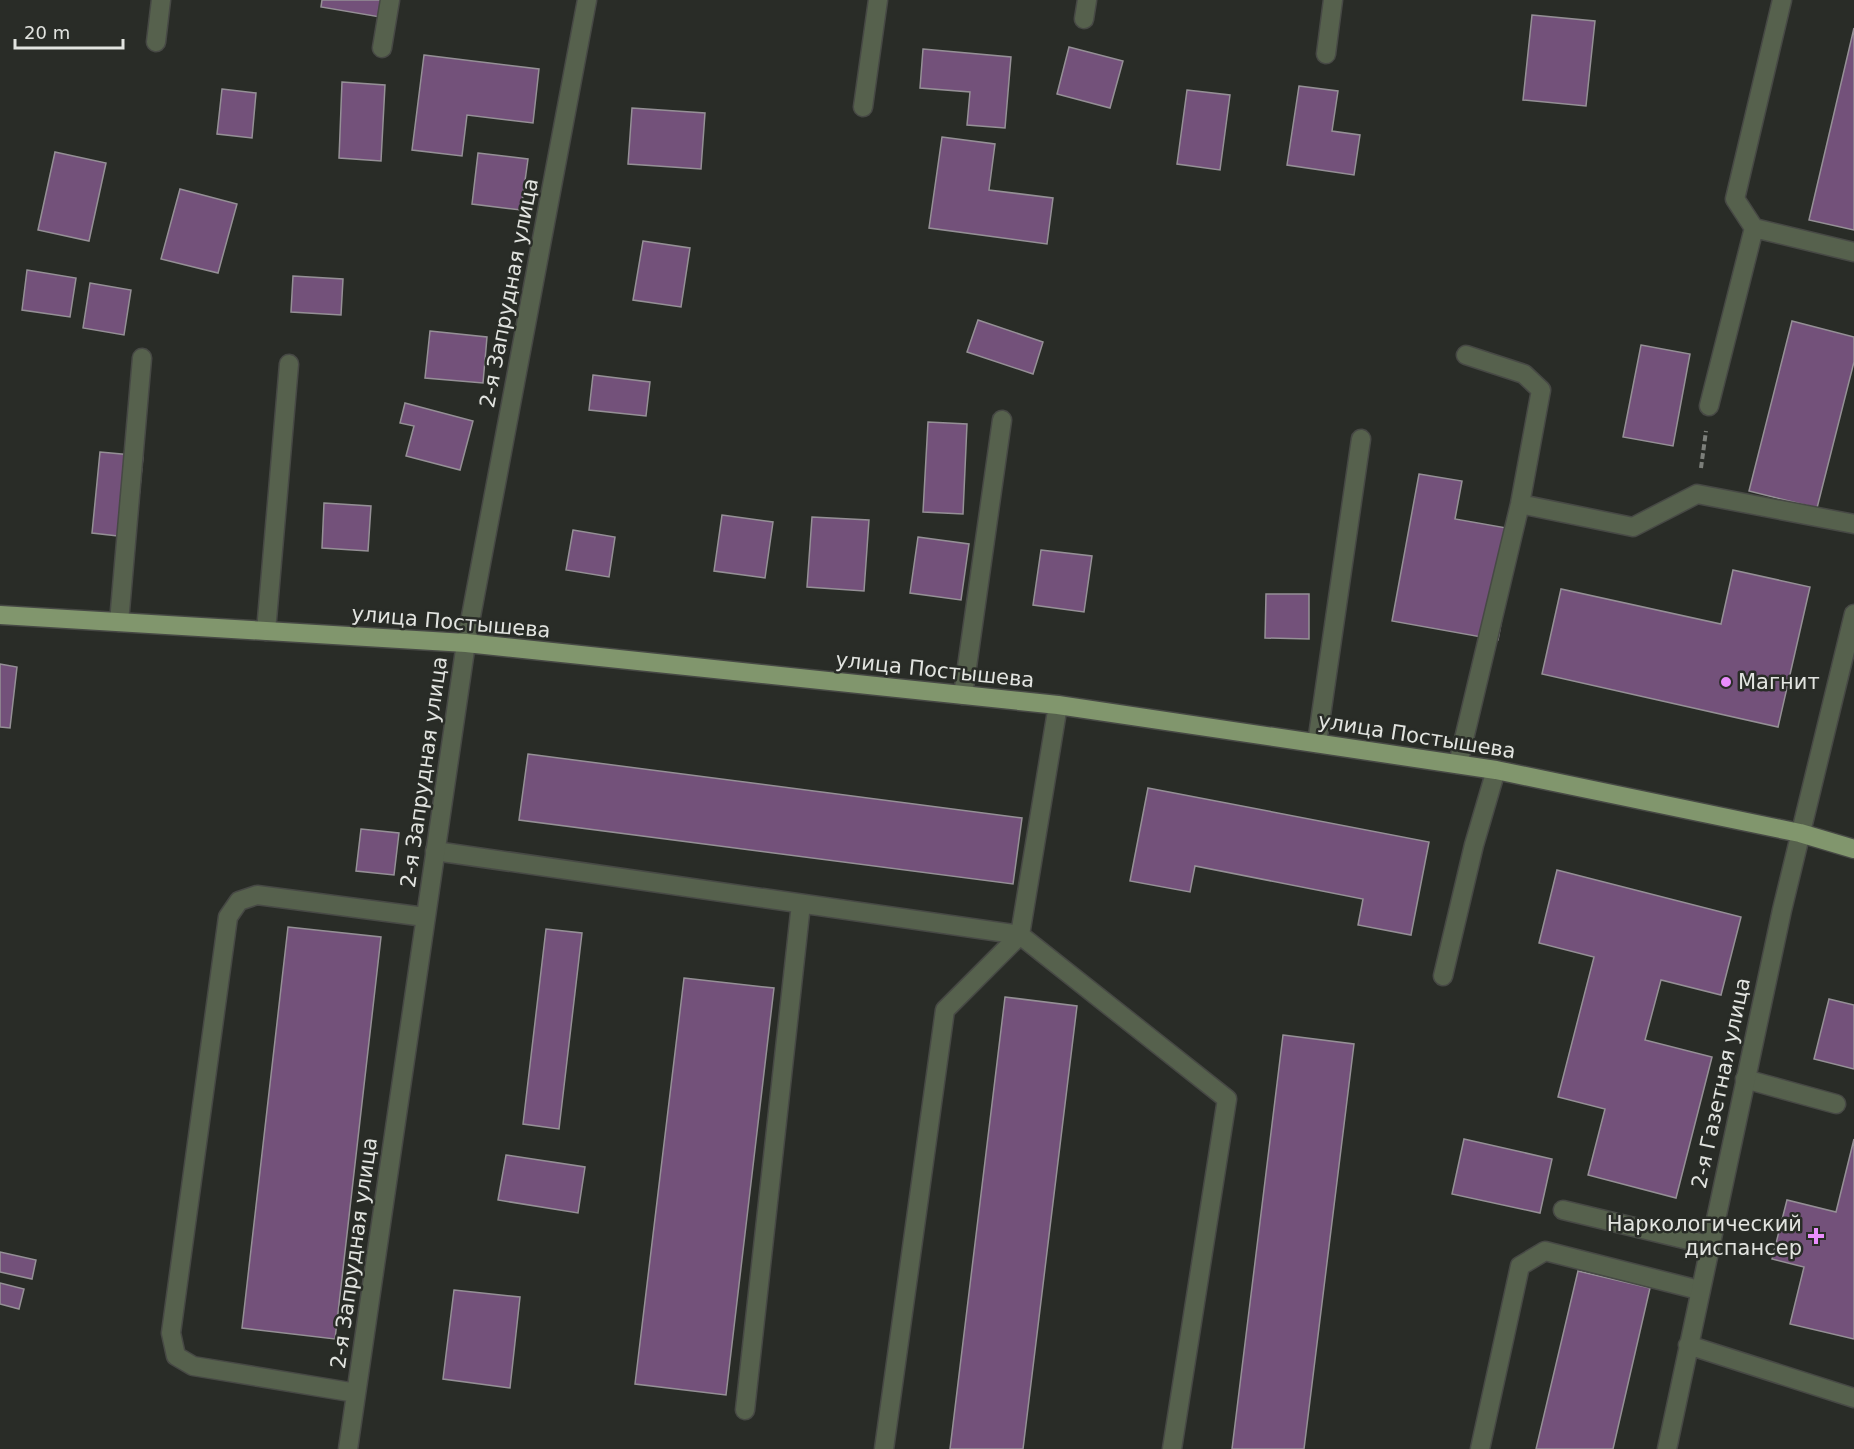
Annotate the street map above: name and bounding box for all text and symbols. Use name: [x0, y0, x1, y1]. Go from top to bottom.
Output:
scale bar: [15, 12, 123, 50]
text: 20 m: [24, 22, 70, 43]
street label: 2-я Запрудная улица: [475, 176, 543, 410]
street label: улица Постышева: [350, 601, 552, 643]
street label: улица Постышева: [834, 648, 1036, 692]
street label: 2-я Запрудная улица: [396, 655, 452, 889]
place label: Магнит: [1738, 670, 1820, 694]
marker: Магнит: [1719, 675, 1733, 689]
street label: улица Постышева: [1316, 709, 1518, 763]
street label: 2-я Газетная улица: [1687, 975, 1755, 1191]
street label: 2-я Запрудная улица: [326, 1136, 382, 1370]
place label: Наркологический диспансер: [1607, 1212, 1802, 1260]
marker: Наркологический диспансер: [1807, 1227, 1825, 1245]

